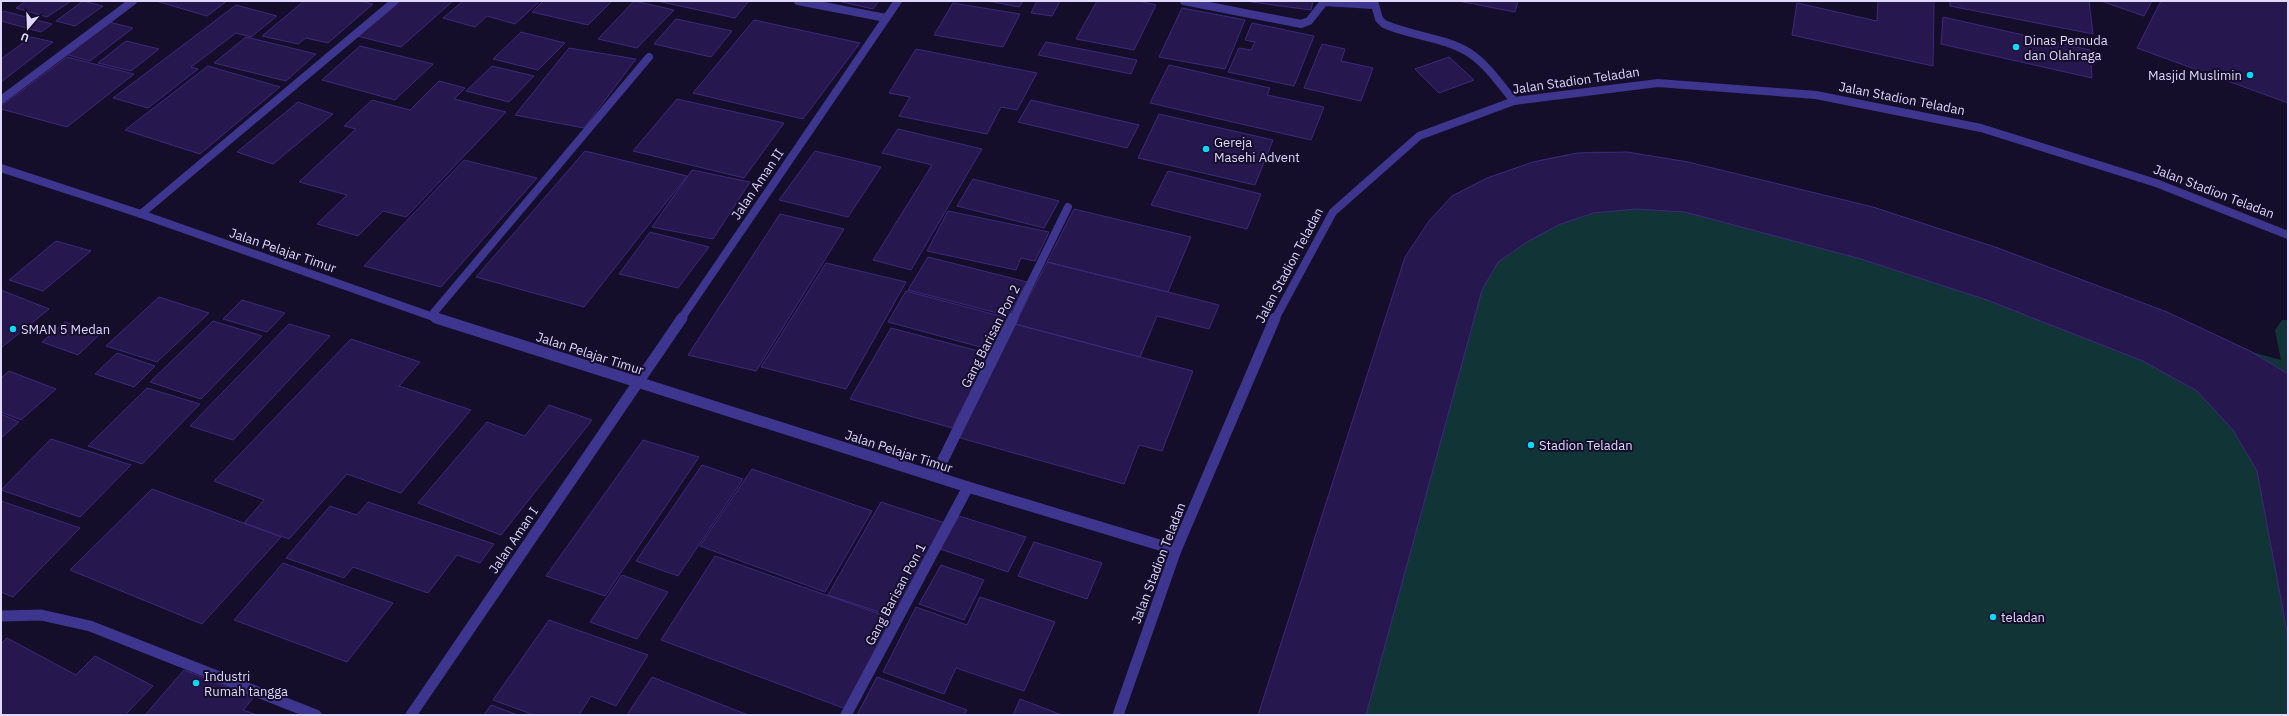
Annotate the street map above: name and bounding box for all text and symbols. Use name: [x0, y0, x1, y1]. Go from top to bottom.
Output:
north arrow: [8, 8, 48, 48]
text: U: [19, 30, 31, 45]
place label: Dinas Pemuda dan Olahraga: [2024, 32, 2108, 64]
marker: Dinas Pemuda dan Olahraga: [2011, 42, 2021, 52]
street label: Jalan Stadion Teladan: [1511, 63, 1641, 98]
place label: Masjid Muslimin: [2148, 67, 2242, 84]
marker: Masjid Muslimin: [2245, 70, 2255, 80]
street label: Jalan Stadion Teladan: [1837, 78, 1966, 119]
place label: Gereja Masehi Advent: [1214, 134, 1300, 166]
marker: Gereja Masehi Advent: [1201, 144, 1211, 154]
street label: Jalan Aman II: [727, 146, 787, 223]
street label: Jalan Stadion Teladan: [2151, 161, 2277, 222]
street label: Jalan Stadion Teladan: [1252, 205, 1327, 326]
street label: Jalan Pelajar Timur: [227, 224, 339, 277]
street label: Gang Barisan Pon 2: [957, 282, 1024, 391]
place label: SMAN 5 Medan: [21, 321, 110, 338]
marker: SMAN 5 Medan: [8, 324, 18, 334]
street label: Jalan Pelajar Timur: [534, 328, 646, 379]
street label: Jalan Pelajar Timur: [843, 426, 955, 477]
place label: Stadion Teladan: [1539, 437, 1633, 454]
marker: Stadion Teladan: [1526, 440, 1536, 450]
street label: Jalan Stadion Teladan: [1128, 500, 1189, 626]
street label: Jalan Aman I: [485, 504, 542, 577]
street label: Gang Barisan Pon 1: [861, 540, 930, 648]
place label: teladan: [2001, 609, 2045, 626]
marker: teladan: [1988, 612, 1998, 622]
place label: Industri Rumah tangga: [204, 668, 288, 700]
marker: Industri Rumah tangga: [191, 678, 201, 688]

